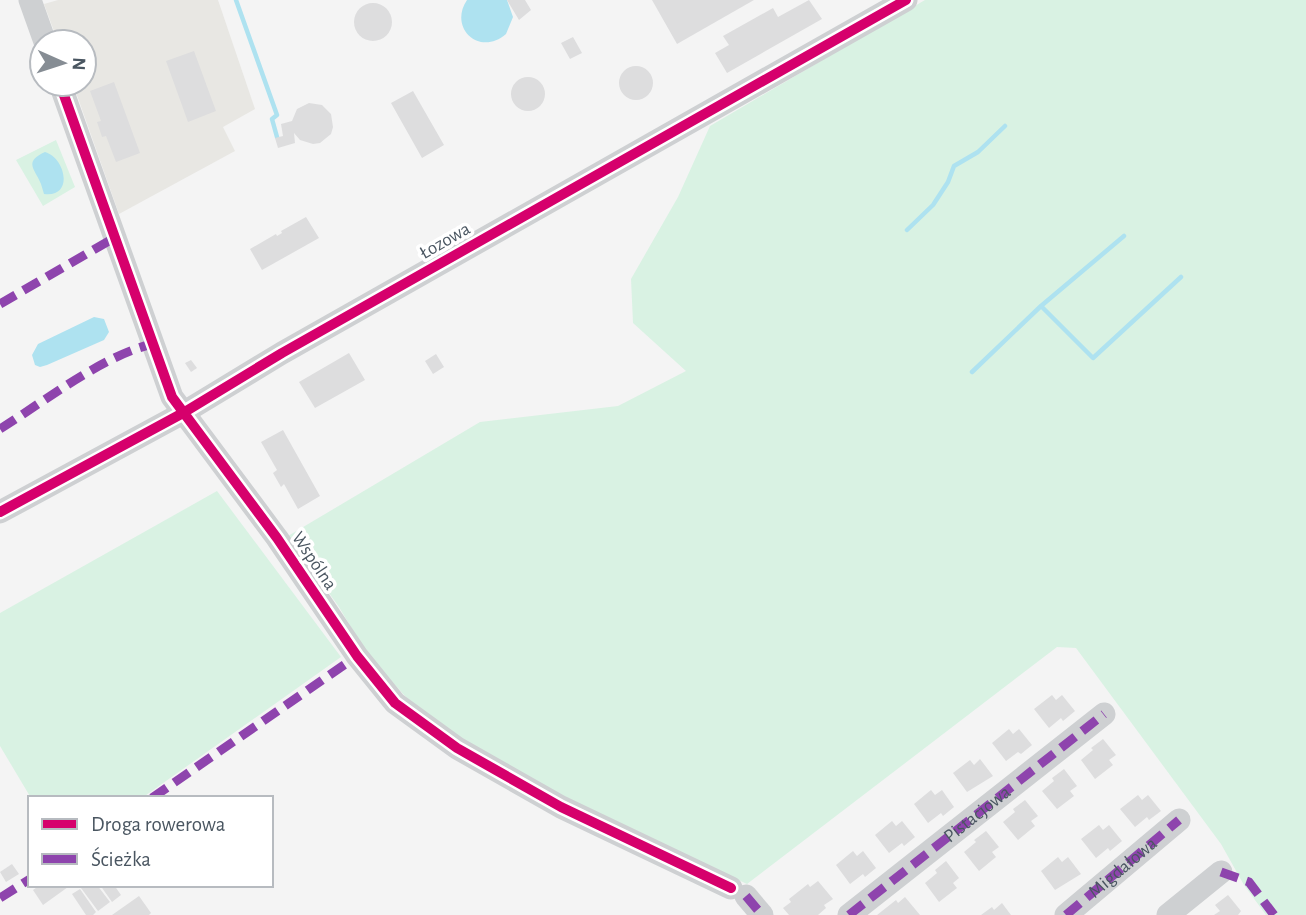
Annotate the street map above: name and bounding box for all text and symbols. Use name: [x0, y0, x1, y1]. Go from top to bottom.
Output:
north arrow: [28, 28, 98, 98]
text: N: [69, 57, 88, 71]
street label: Łozowa: [416, 219, 474, 263]
street label: Wspólna: [288, 529, 340, 594]
street label: Pistacjowa: [940, 782, 1014, 846]
legend: [28, 796, 273, 887]
text: Droga rowerowa: [91, 814, 226, 835]
street label: Migdałowa: [1085, 833, 1161, 901]
text: Ścieżka: [91, 846, 151, 870]

